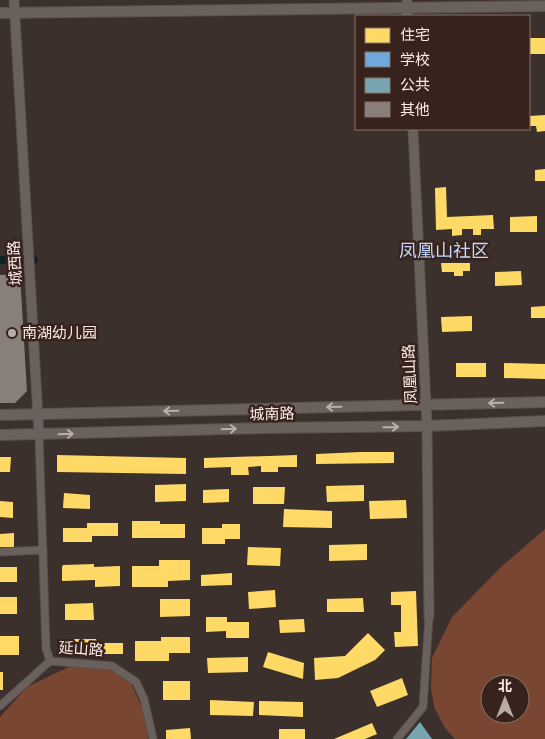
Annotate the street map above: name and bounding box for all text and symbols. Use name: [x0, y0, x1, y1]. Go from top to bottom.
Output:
legend: [355, 15, 530, 130]
text: 住宅: [400, 24, 430, 46]
text: 学校: [400, 49, 430, 71]
text: 公共: [400, 74, 430, 96]
text: 其他: [400, 99, 430, 121]
district label: 凤凰山社区: [399, 238, 489, 264]
street label: 城西路: [3, 240, 27, 286]
place label: 南湖幼儿园: [22, 322, 97, 344]
marker: 南湖幼儿园: [6, 327, 18, 339]
street label: 凤凰山路: [397, 343, 423, 405]
one-way arrow: [489, 398, 505, 408]
one-way arrow: [326, 402, 342, 412]
street label: 城南路: [249, 403, 295, 425]
one-way arrow: [164, 406, 180, 416]
one-way arrow: [382, 422, 399, 432]
one-way arrow: [220, 425, 236, 434]
one-way arrow: [58, 429, 74, 439]
street label: 延山路: [58, 636, 104, 662]
north arrow: [480, 674, 530, 724]
text: 北: [498, 676, 512, 696]

